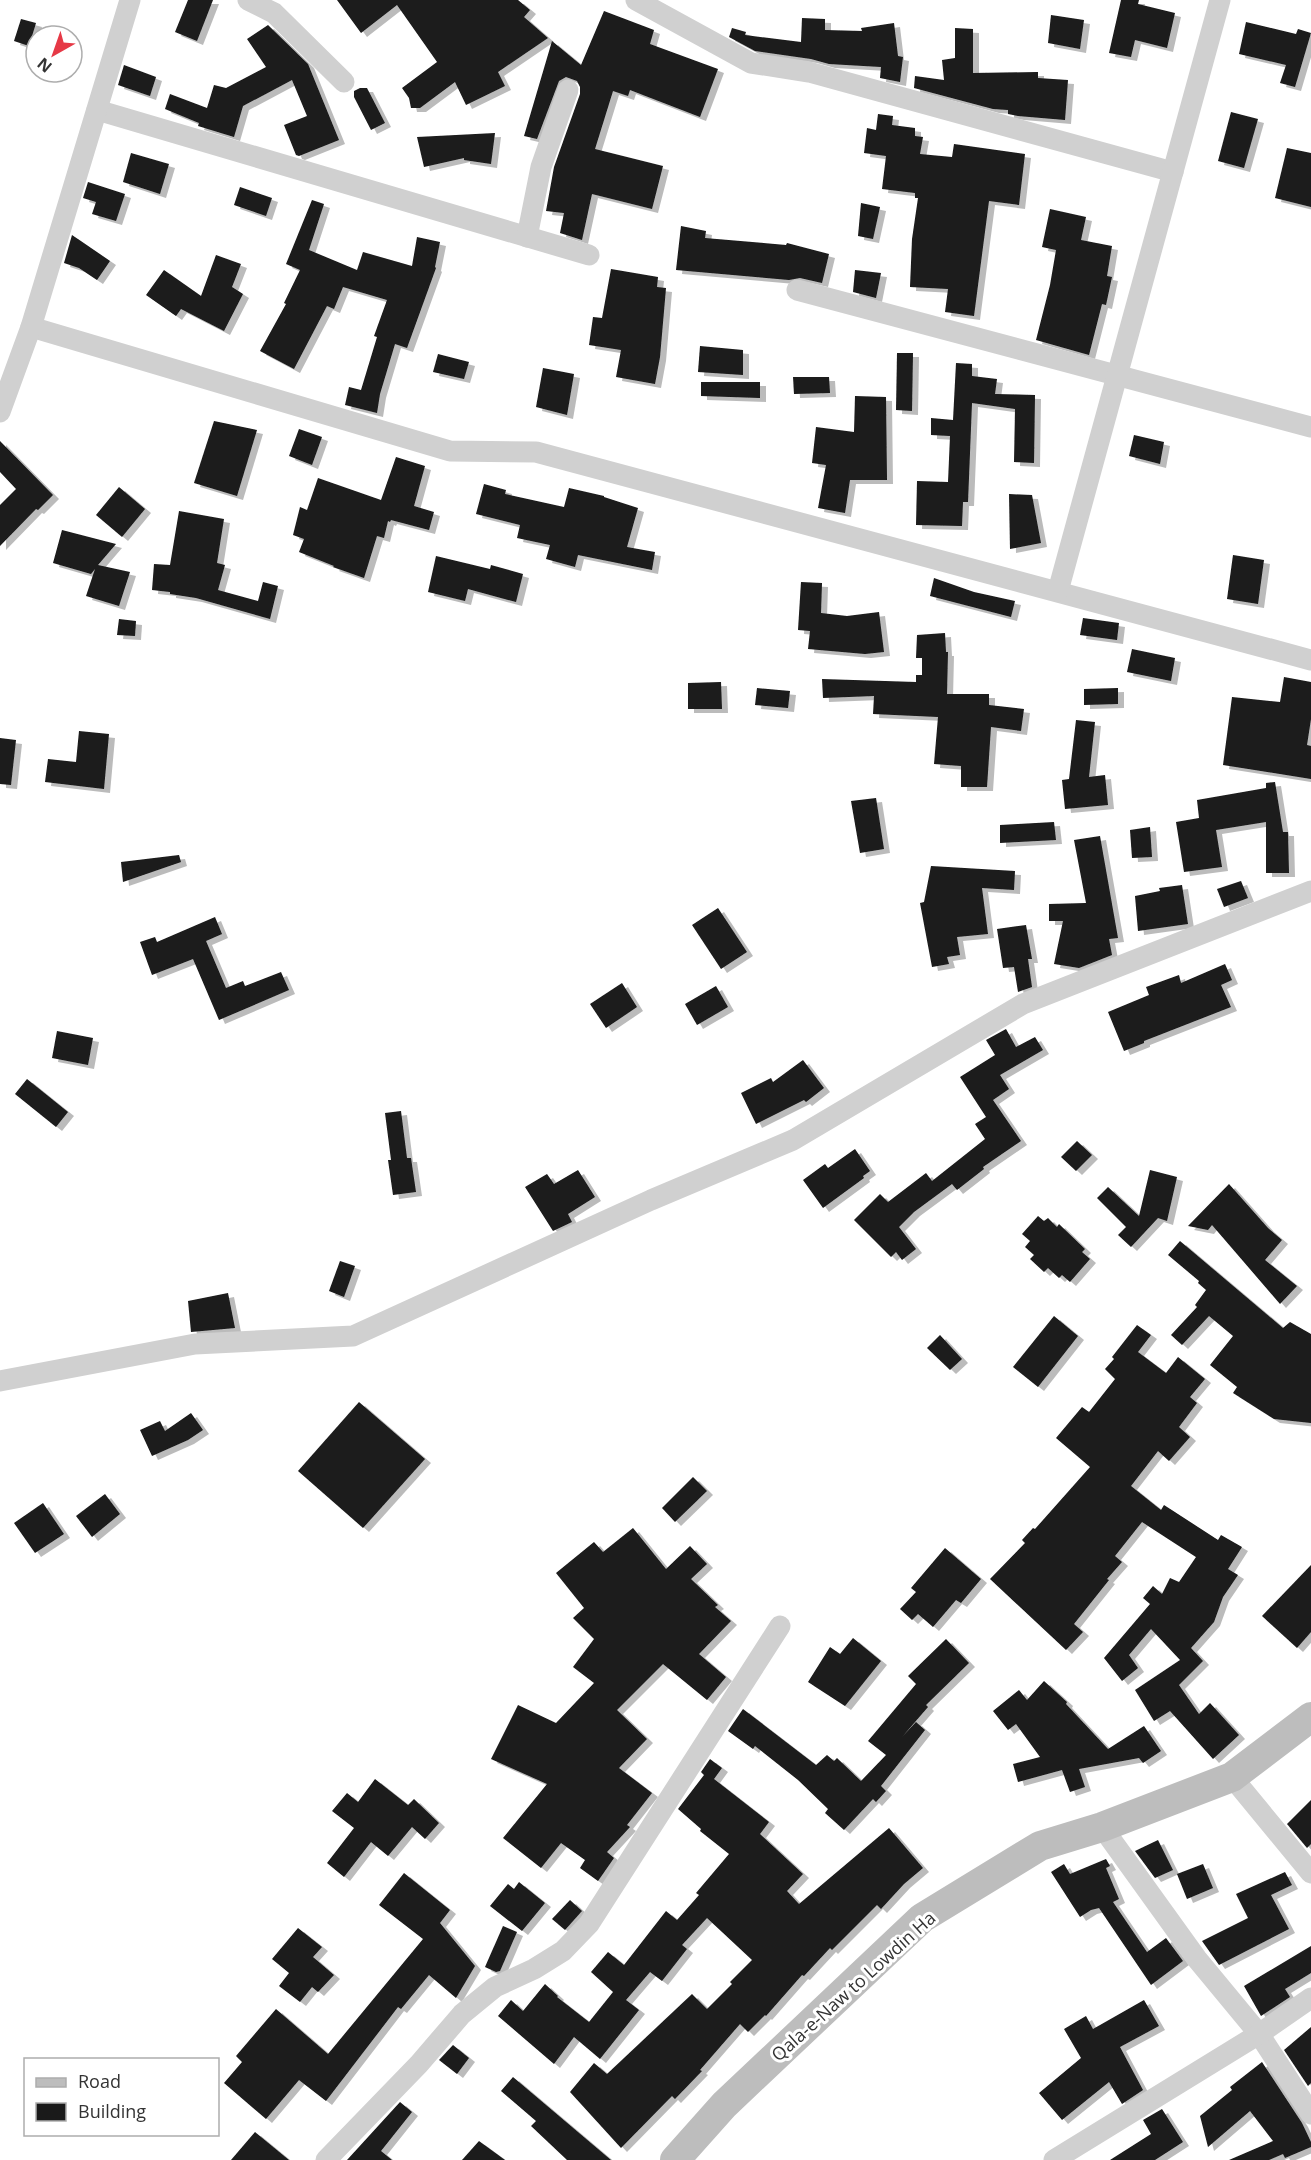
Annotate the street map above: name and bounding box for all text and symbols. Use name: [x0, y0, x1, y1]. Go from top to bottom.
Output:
north arrow: [24, 24, 84, 84]
text: N: [32, 53, 56, 78]
street label: Qala-e-Naw to Lowdin Ha: [766, 1906, 940, 2066]
legend: [24, 2058, 219, 2136]
text: Road: [78, 2069, 121, 2093]
text: Building: [78, 2099, 146, 2123]

